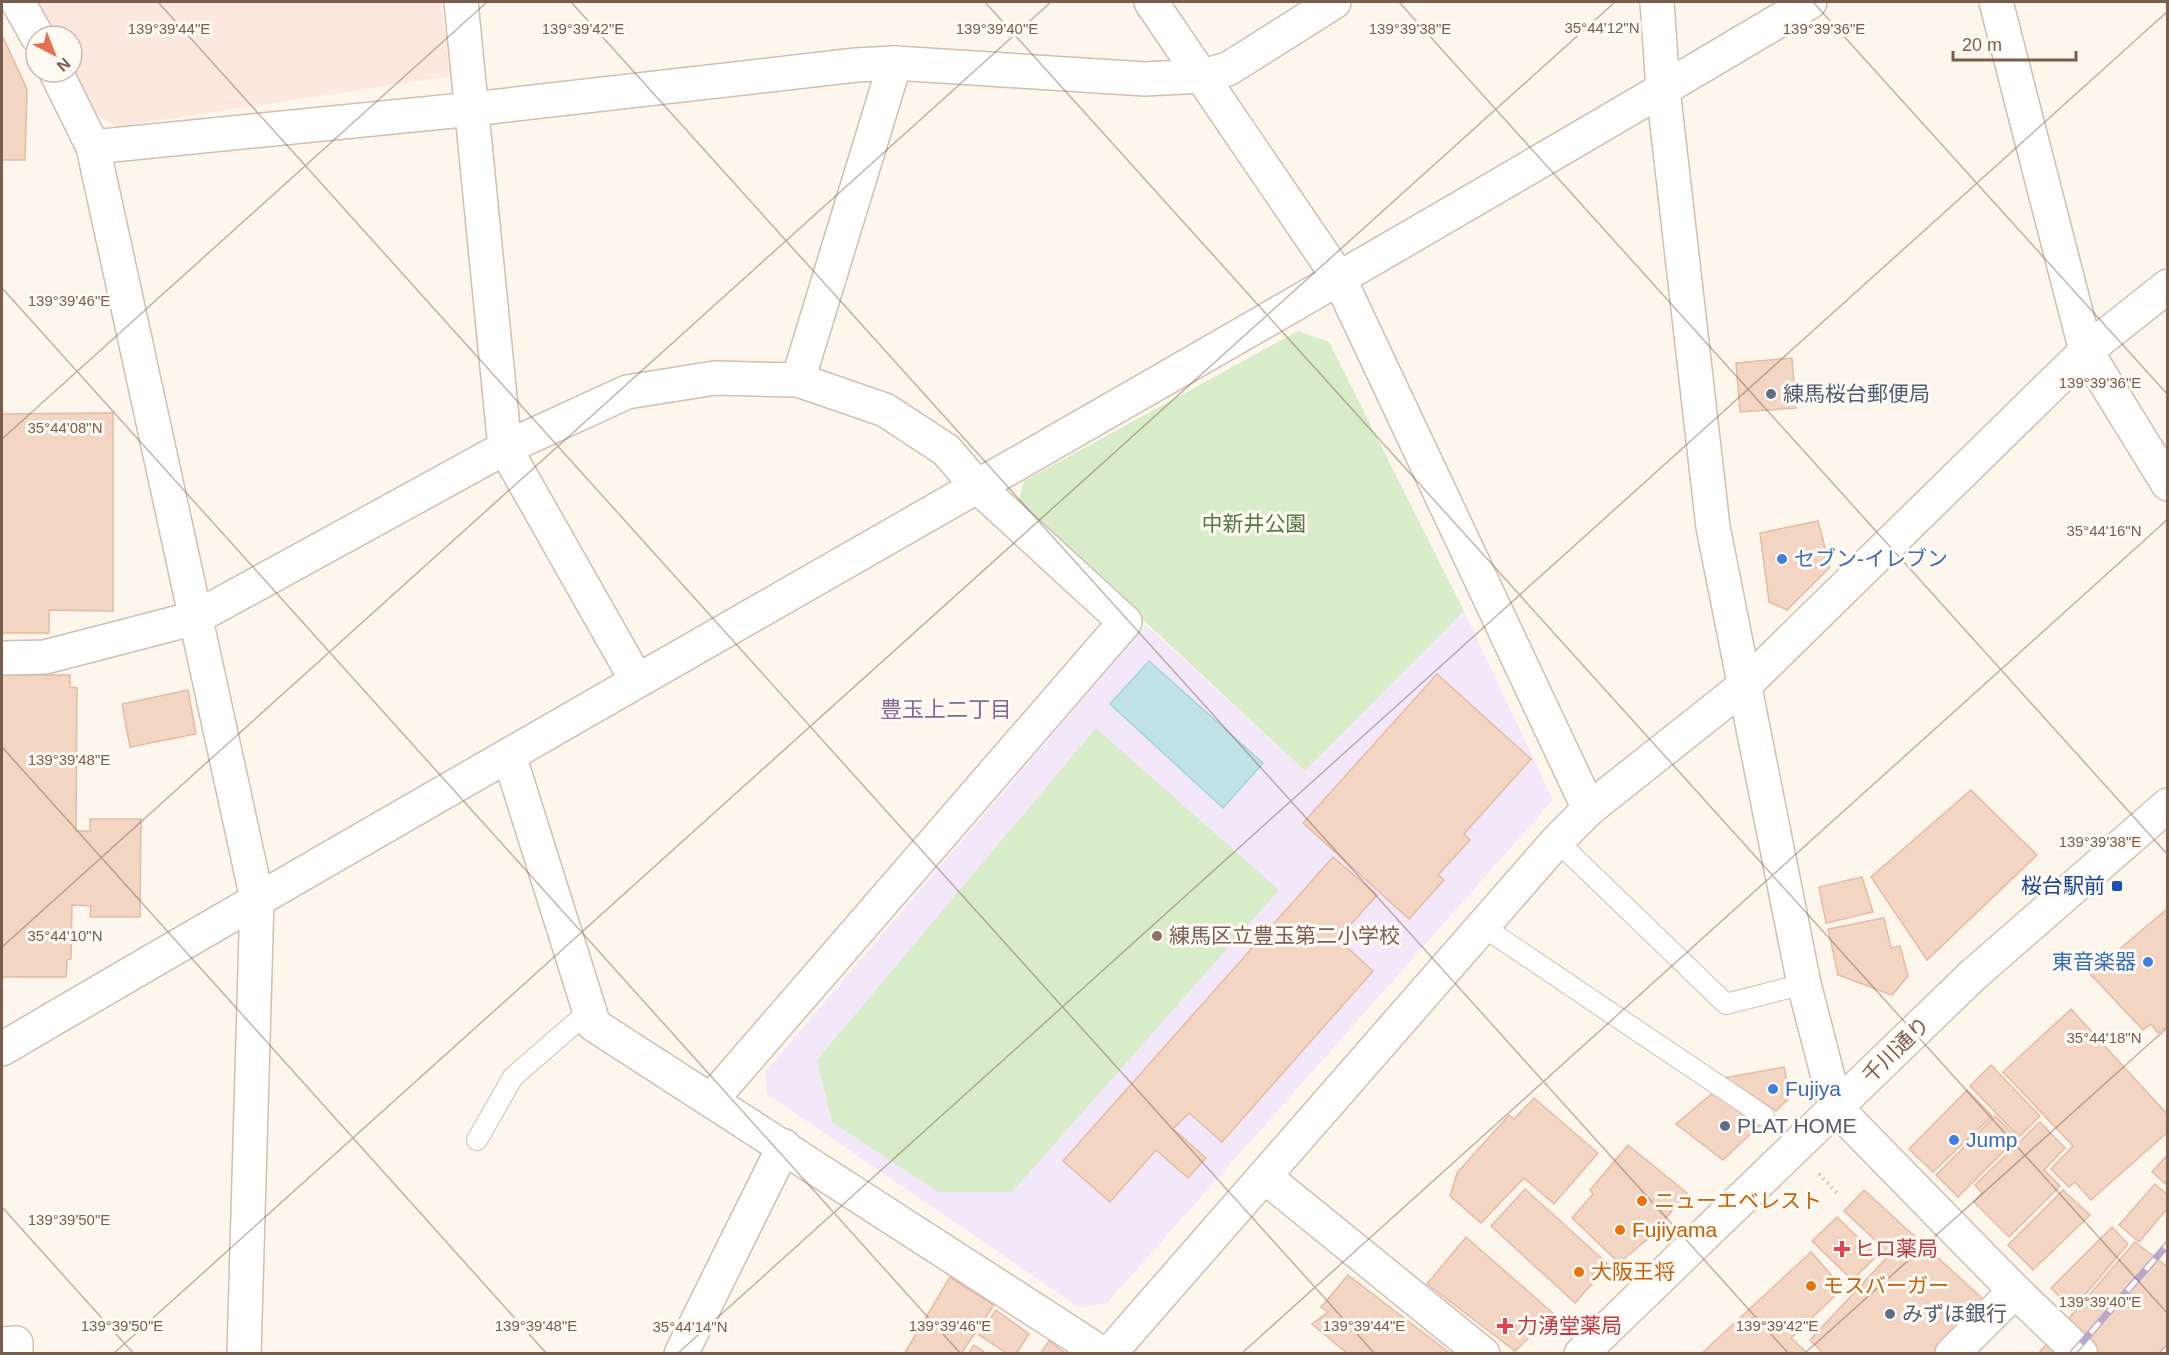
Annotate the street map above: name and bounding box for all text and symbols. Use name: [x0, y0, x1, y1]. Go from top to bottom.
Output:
text: 35°44'12"N: [1564, 19, 1640, 36]
text: 139°39'44"E: [128, 20, 210, 37]
text: 139°39'42"E: [542, 20, 624, 37]
text: 139°39'40"E: [956, 20, 1038, 37]
text: 139°39'38"E: [1369, 20, 1451, 37]
text: 139°39'36"E: [1783, 20, 1865, 37]
north arrow: [24, 24, 84, 84]
scale bar: [1953, 24, 2076, 62]
text: 20 m: [1962, 35, 2002, 55]
text: N: [54, 55, 74, 75]
text: 139°39'46"E: [28, 292, 110, 309]
text: 139°39'36"E: [2059, 374, 2141, 391]
place label: 練馬桜台郵便局: [1783, 382, 1930, 405]
marker: 練馬桜台郵便局: [1764, 387, 1778, 401]
text: 35°44'08"N: [27, 419, 103, 436]
park label: 中新井公園: [1202, 512, 1307, 535]
text: 35°44'16"N: [2066, 522, 2142, 539]
place label: セブン-イレブン: [1794, 547, 1948, 570]
marker: セブン-イレブン: [1775, 552, 1789, 566]
district label: 豊玉上二丁目: [880, 697, 1012, 722]
text: 139°39'48"E: [28, 751, 110, 768]
text: 139°39'38"E: [2059, 833, 2141, 850]
place label: 桜台駅前: [2021, 874, 2105, 897]
marker: 桜台駅前: [2110, 879, 2124, 893]
place label: 練馬区立豊玉第二小学校: [1169, 924, 1400, 947]
text: 35°44'10"N: [27, 927, 103, 944]
marker: 練馬区立豊玉第二小学校: [1150, 929, 1164, 943]
place label: 東音楽器: [2052, 950, 2136, 973]
marker: 東音楽器: [2141, 955, 2155, 969]
street label: 千川通り: [1857, 1012, 1934, 1087]
text: 35°44'18"N: [2066, 1029, 2142, 1046]
place label: Fujiya: [1785, 1077, 1841, 1100]
marker: Fujiya: [1766, 1082, 1780, 1096]
place label: PLAT HOME: [1737, 1114, 1856, 1137]
marker: PLAT HOME: [1718, 1119, 1732, 1133]
place label: Jump: [1966, 1128, 2017, 1151]
marker: Jump: [1947, 1133, 1961, 1147]
place label: ニューエベレスト: [1654, 1189, 1822, 1212]
marker: ニューエベレスト: [1635, 1194, 1649, 1208]
text: 139°39'50"E: [28, 1211, 110, 1228]
place label: Fujiyama: [1632, 1218, 1718, 1241]
marker: Fujiyama: [1613, 1223, 1627, 1237]
place label: ヒロ薬局: [1854, 1237, 1938, 1260]
marker: ヒロ薬局: [1835, 1242, 1849, 1256]
place label: 大阪王将: [1591, 1260, 1675, 1283]
marker: 大阪王将: [1572, 1265, 1586, 1279]
place label: モスバーガー: [1823, 1274, 1949, 1297]
marker: モスバーガー: [1804, 1279, 1818, 1293]
text: 139°39'40"E: [2059, 1293, 2141, 1310]
place label: みずほ銀行: [1902, 1302, 2007, 1325]
marker: みずほ銀行: [1883, 1307, 1897, 1321]
place label: 力湧堂薬局: [1517, 1314, 1622, 1337]
text: 139°39'50"E: [81, 1317, 163, 1334]
text: 139°39'48"E: [495, 1317, 577, 1334]
text: 139°39'46"E: [909, 1317, 991, 1334]
text: 139°39'44"E: [1323, 1317, 1405, 1334]
text: 139°39'42"E: [1736, 1317, 1818, 1334]
text: 35°44'14"N: [652, 1318, 728, 1335]
marker: 力湧堂薬局: [1498, 1319, 1512, 1333]

